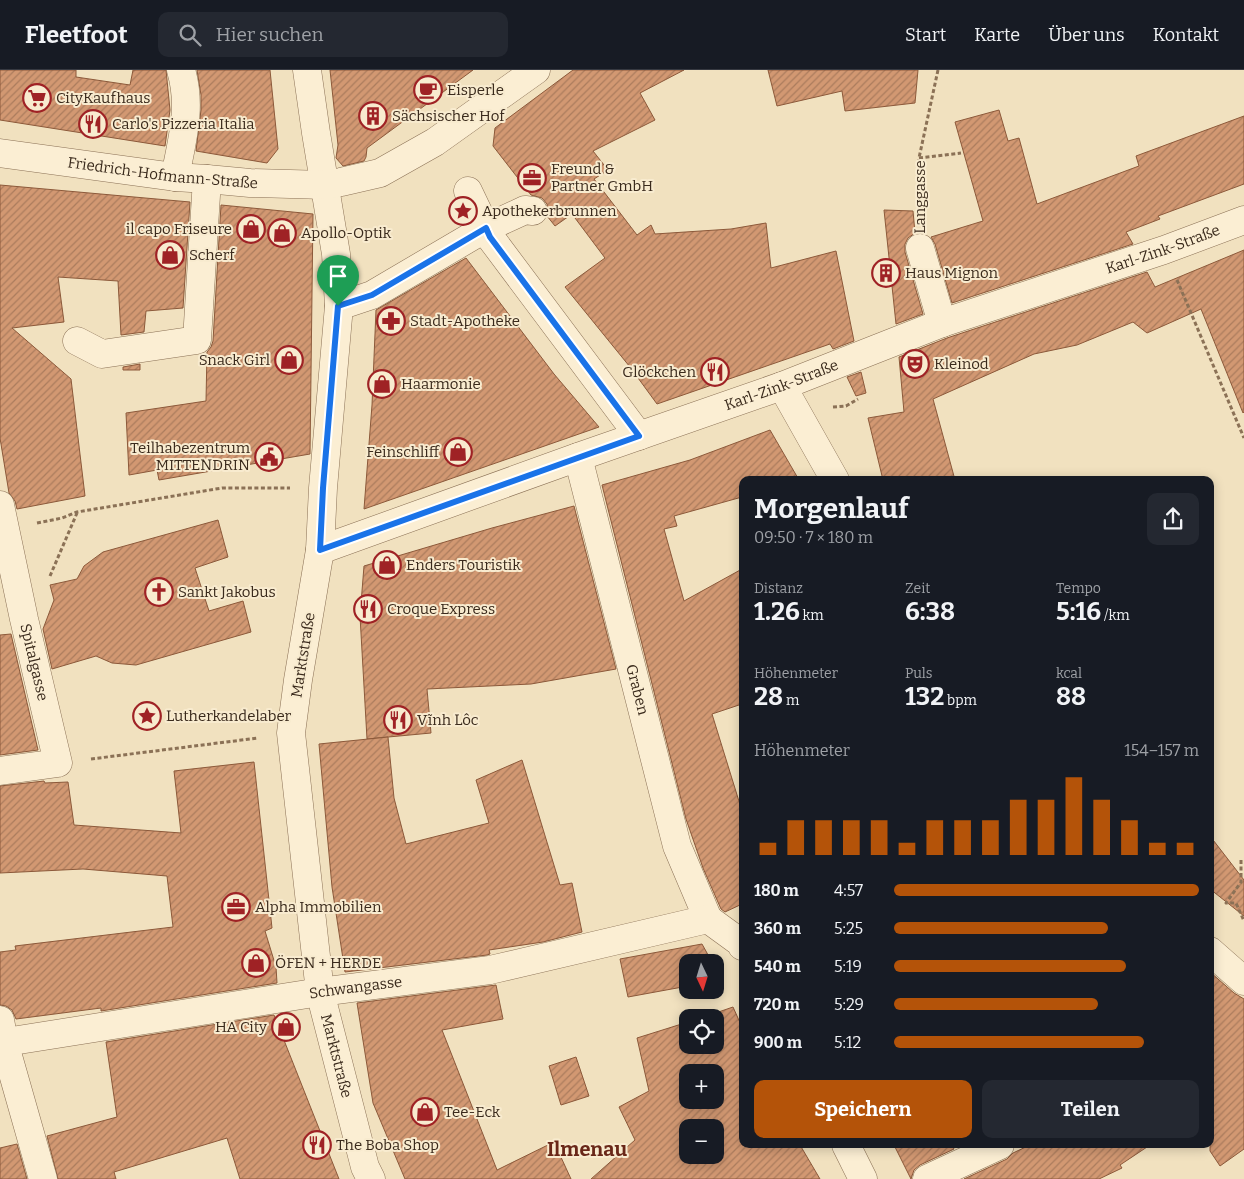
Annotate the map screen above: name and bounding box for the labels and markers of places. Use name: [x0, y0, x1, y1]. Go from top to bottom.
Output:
cafe icon: Eisperle: [413, 75, 443, 105]
place label: Eisperle: [447, 81, 504, 99]
supermarket icon: CityKaufhaus: [22, 83, 52, 113]
place label: CityKaufhaus: [56, 89, 150, 107]
building icon: Sächsischer Hof: [358, 101, 388, 131]
place label: Sächsischer Hof: [392, 107, 506, 125]
restaurant icon: Carlo's Pizzeria Italia: [78, 109, 108, 139]
place label: Carlo's Pizzeria Italia: [112, 115, 255, 133]
place label: Freund & Partner GmbH: [551, 160, 653, 195]
office icon: Freund & Partner GmbH: [517, 163, 547, 193]
place icon: Apothekerbrunnen: [448, 196, 478, 226]
place label: Apothekerbrunnen: [482, 202, 617, 220]
shop icon: il capo Friseure: [236, 214, 266, 244]
shop icon: Apollo-Optik: [267, 218, 297, 248]
place label: il capo Friseure: [126, 220, 232, 238]
place label: Apollo-Optik: [301, 224, 392, 242]
shop icon: Scherf: [155, 240, 185, 270]
place label: Scherf: [189, 246, 236, 264]
pin: [317, 255, 359, 306]
building icon: Haus Mignon: [871, 258, 901, 288]
place label: Haus Mignon: [905, 264, 999, 282]
pharmacy icon: Stadt-Apotheke: [376, 306, 406, 336]
place label: Stadt-Apotheke: [410, 312, 520, 330]
shop icon: Snack Girl: [274, 345, 304, 375]
theatre icon: Kleinod: [900, 349, 930, 379]
place label: Snack Girl: [199, 351, 270, 369]
place label: Kleinod: [934, 355, 989, 373]
restaurant icon: Glöckchen: [700, 357, 730, 387]
place label: Glöckchen: [622, 363, 696, 381]
shop icon: Haarmonie: [367, 369, 397, 399]
place label: Haarmonie: [401, 375, 481, 393]
shop icon: Feinschliff: [443, 437, 473, 467]
place label: Teilhabezentrum MITTENDRIN: [130, 439, 251, 474]
public building icon: Teilhabezentrum MITTENDRIN: [254, 442, 284, 472]
place label: Feinschliff: [366, 443, 441, 461]
shop icon: Enders Touristik: [372, 550, 402, 580]
place label: Enders Touristik: [406, 556, 521, 574]
church icon: Sankt Jakobus: [144, 577, 174, 607]
place label: Sankt Jakobus: [178, 583, 276, 601]
restaurant icon: Croque Express: [353, 594, 383, 624]
place label: Croque Express: [387, 600, 495, 618]
place icon: Lutherkandelaber: [132, 701, 162, 731]
restaurant icon: Vĩnh Lôc: [383, 705, 413, 735]
place label: Lutherkandelaber: [166, 707, 292, 725]
place label: Vĩnh Lôc: [417, 711, 479, 729]
office icon: Alpha Immobilien: [221, 892, 251, 922]
place label: Alpha Immobilien: [255, 898, 382, 916]
shop icon: ÖFEN + HERDE: [241, 948, 271, 978]
place label: ÖFEN + HERDE: [275, 954, 381, 972]
shop icon: HA City: [271, 1012, 301, 1042]
place label: HA City: [215, 1018, 267, 1036]
shop icon: Tee-Eck: [410, 1097, 440, 1127]
place label: Tee-Eck: [444, 1103, 501, 1121]
restaurant icon: The Boba Shop: [302, 1130, 332, 1160]
place label: The Boba Shop: [336, 1136, 439, 1154]

